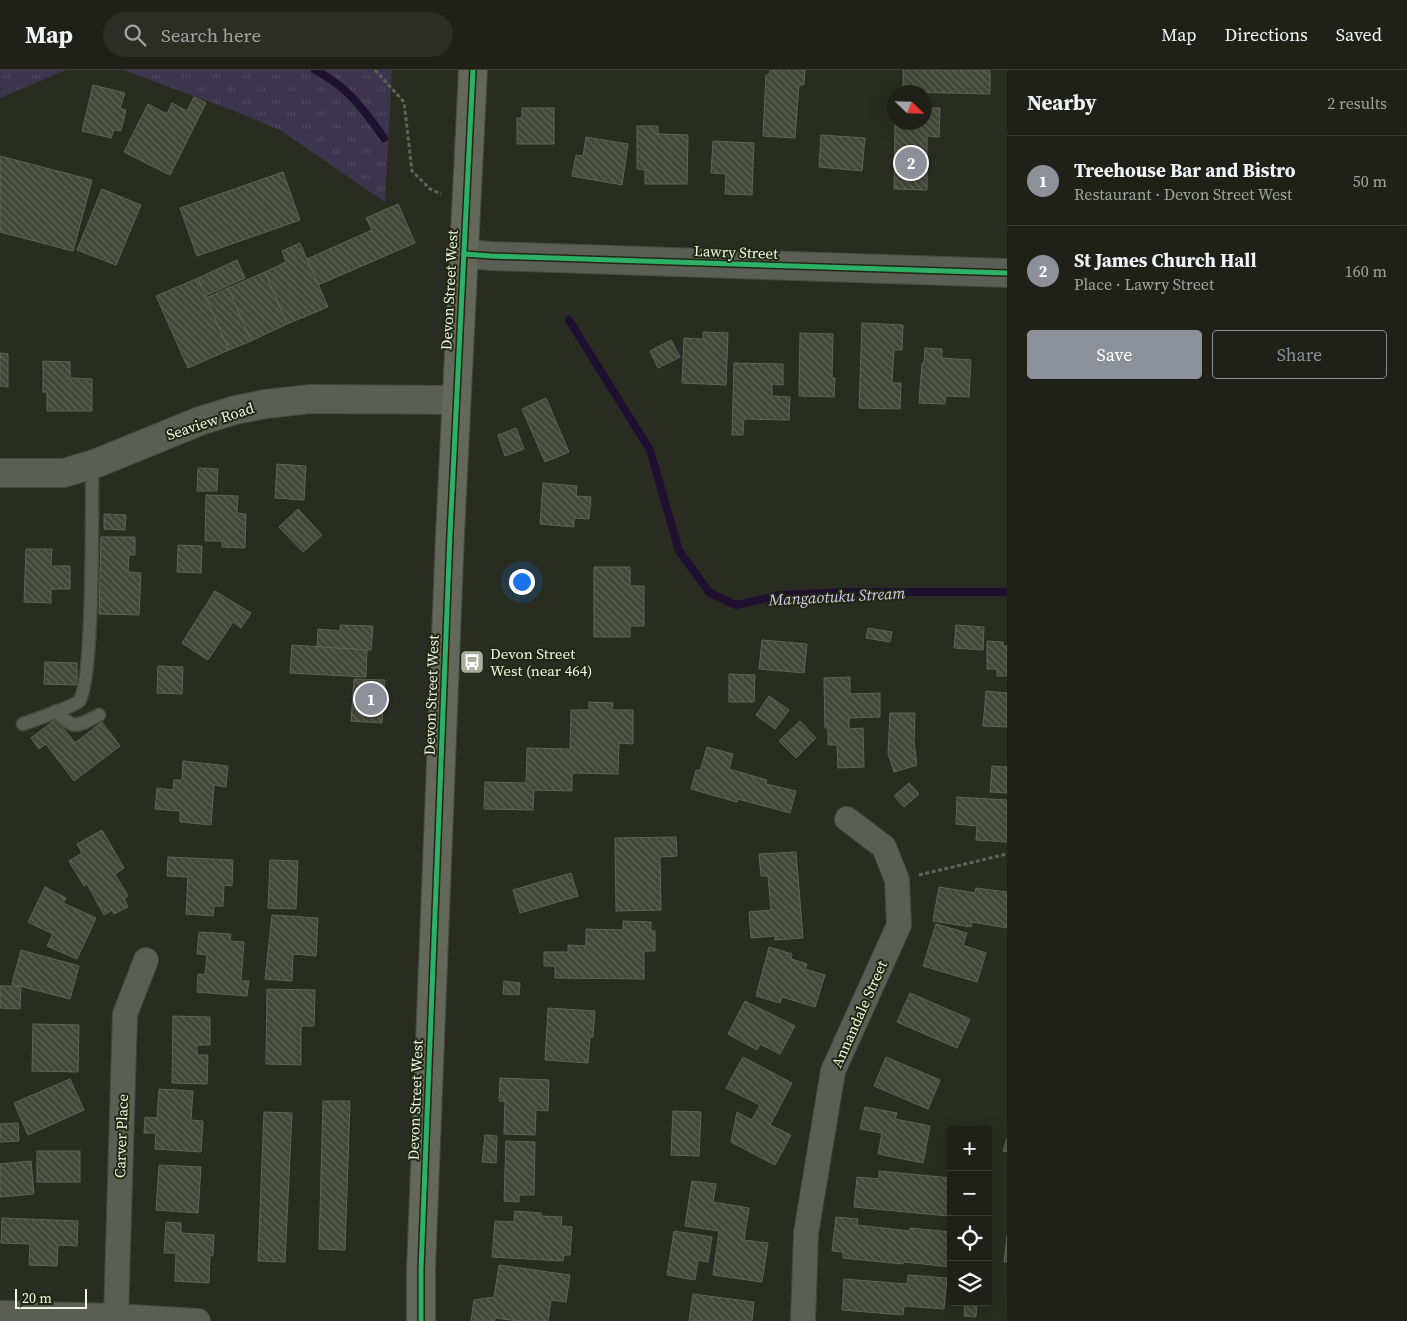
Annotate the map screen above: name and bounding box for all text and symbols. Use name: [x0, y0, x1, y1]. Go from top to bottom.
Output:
search box: [103, 12, 453, 57]
text: Map: [25, 18, 73, 51]
icon: search: [121, 21, 149, 49]
text: Search here: [161, 22, 261, 48]
text: Map: [1161, 22, 1197, 47]
text: Directions: [1225, 22, 1308, 47]
text: Saved: [1336, 22, 1382, 47]
north arrow: [887, 85, 932, 130]
text: Nearby: [1027, 88, 1097, 117]
text: 2 results: [1327, 92, 1387, 114]
pin: 2: [895, 144, 927, 182]
text: Treehouse Bar and Bistro: [1074, 157, 1295, 183]
text: 1: [1039, 170, 1047, 192]
text: 50 m: [1353, 170, 1387, 192]
text: Restaurant · Devon Street West: [1074, 183, 1292, 205]
street label: Devon Street West: [435, 229, 463, 351]
street label: Lawry Street: [694, 240, 779, 264]
text: St James Church Hall: [1074, 247, 1257, 273]
text: 2: [1039, 260, 1047, 282]
text: 160 m: [1345, 260, 1387, 282]
text: Place · Lawry Street: [1074, 273, 1214, 295]
button: Save: [1027, 330, 1202, 379]
button: Share: [1212, 330, 1387, 379]
street label: Seaview Road: [163, 397, 257, 445]
your location: [509, 569, 535, 595]
water label: Mangaotuku Stream: [767, 581, 906, 611]
street label: Devon Street West: [418, 634, 444, 756]
place label: Devon Street West (near 464): [490, 643, 592, 681]
bus stop icon: Devon Street West (near 464): [459, 649, 485, 675]
pin: 1: [355, 680, 387, 718]
street label: Annandale Street: [826, 957, 892, 1071]
street label: Devon Street West: [402, 1039, 428, 1161]
street label: Carver Place: [109, 1093, 133, 1178]
map controls: [947, 1126, 992, 1306]
button: +: [947, 1126, 992, 1171]
button: −: [947, 1171, 992, 1216]
button: locate: [947, 1216, 992, 1261]
button: layers: [947, 1261, 992, 1306]
scale bar: [15, 1286, 88, 1309]
text: 20 m: [22, 1288, 52, 1308]

